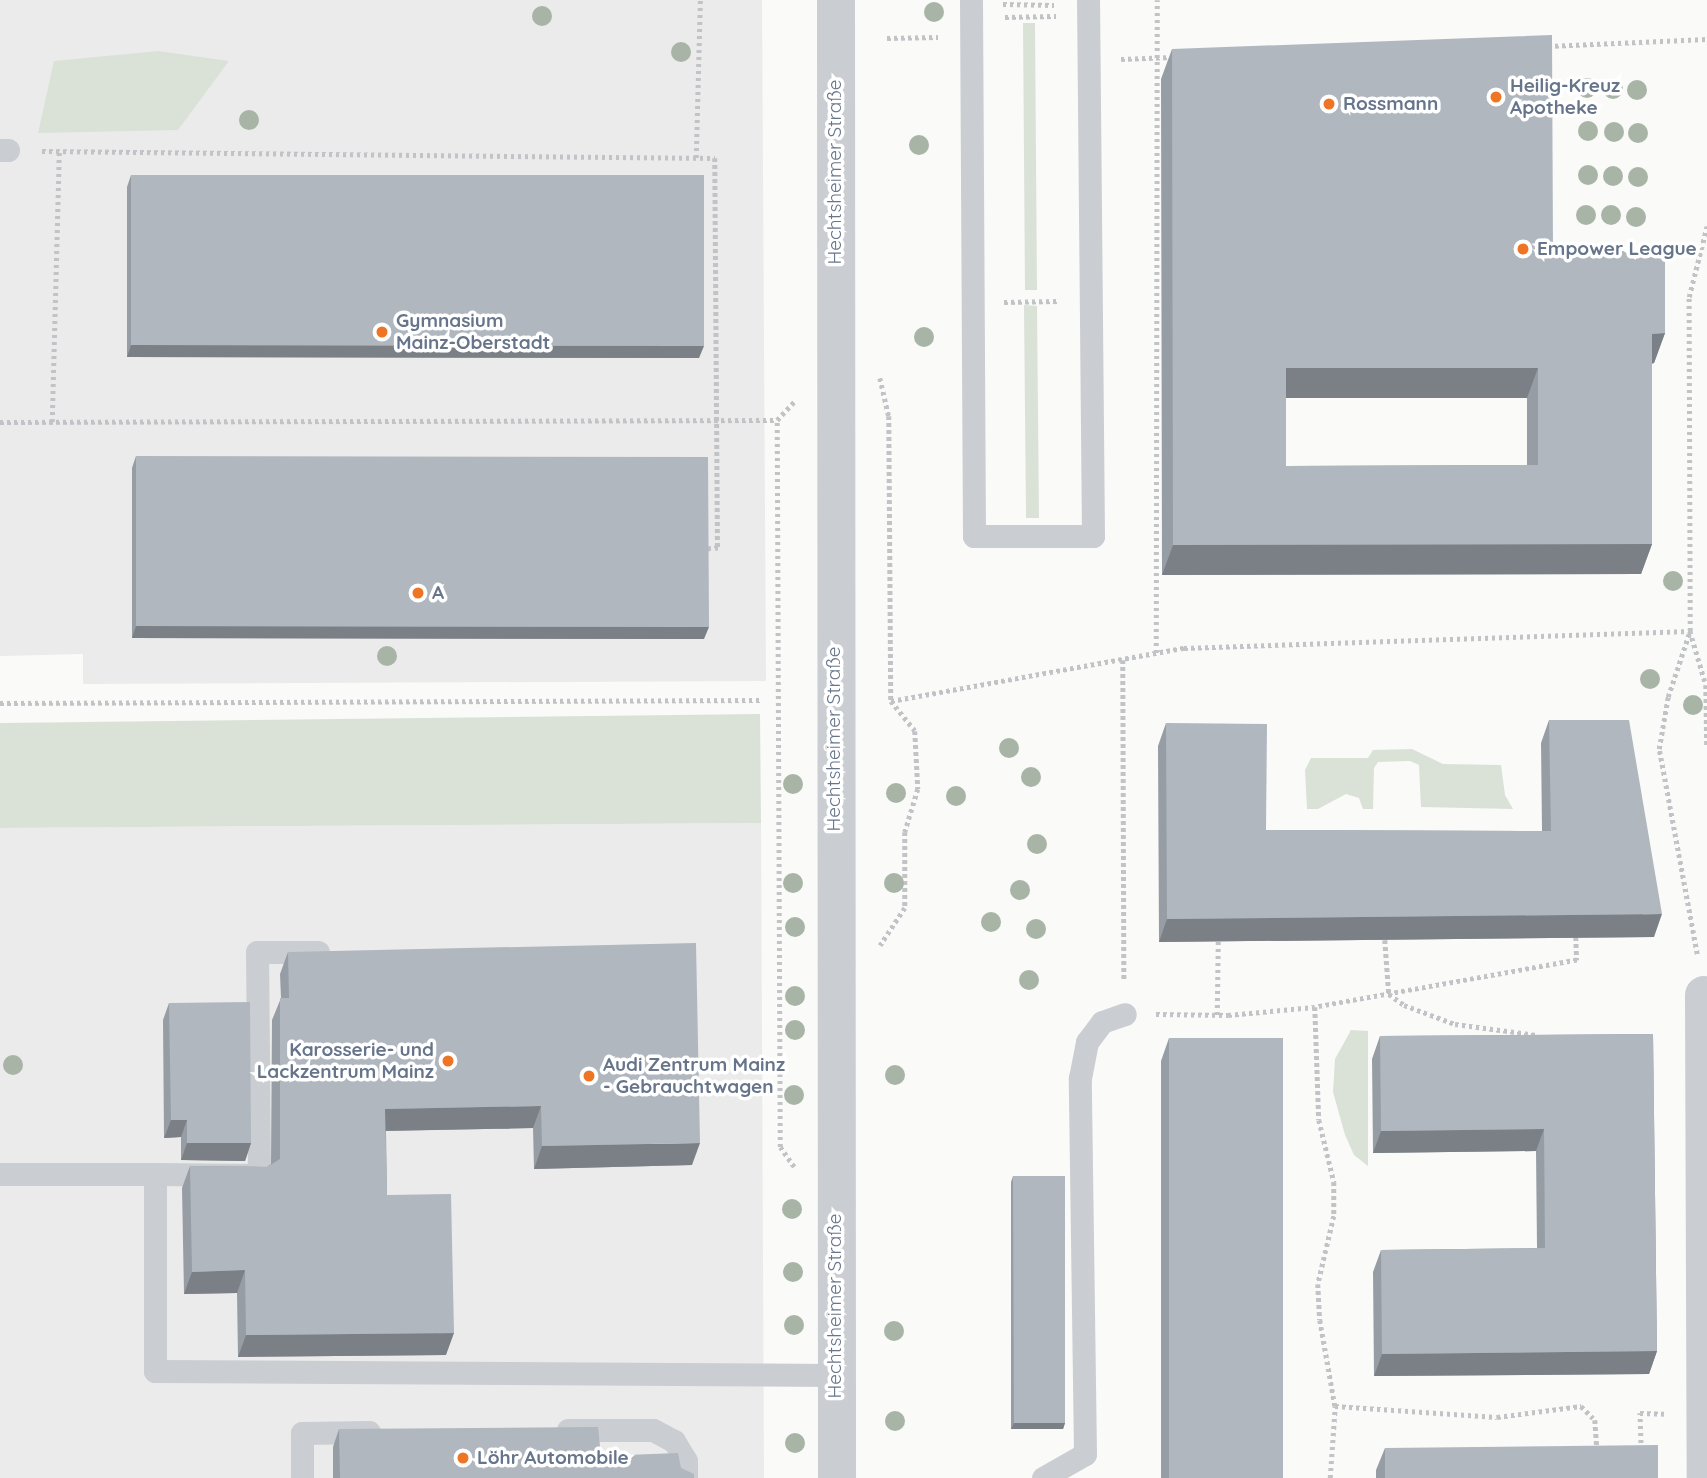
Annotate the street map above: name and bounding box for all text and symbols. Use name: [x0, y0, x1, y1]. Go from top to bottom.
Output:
place label: Heilig-Kreuz Apotheke: [1510, 75, 1620, 119]
street label: Hechtsheimer Straße: [824, 80, 846, 264]
marker: Heilig-Kreuz Apotheke: [1488, 89, 1504, 105]
place label: Rossmann: [1343, 93, 1438, 115]
marker: Rossmann: [1321, 96, 1337, 112]
place label: Empower League: [1537, 238, 1697, 260]
marker: Empower League: [1515, 241, 1531, 257]
place label: Gymnasium Mainz-Oberstadt: [396, 310, 550, 354]
marker: Gymnasium Mainz-Oberstadt: [374, 324, 390, 340]
place label: A: [432, 582, 444, 604]
marker: A: [410, 585, 426, 601]
street label: Hechtsheimer Straße: [823, 647, 845, 831]
place label: Karosserie- und Lackzentrum Mainz: [257, 1039, 434, 1083]
marker: Karosserie- und Lackzentrum Mainz: [440, 1053, 456, 1069]
place label: Audi Zentrum Mainz - Gebrauchtwagen: [603, 1054, 785, 1098]
marker: Audi Zentrum Mainz - Gebrauchtwagen: [581, 1068, 597, 1084]
street label: Hechtsheimer Straße: [824, 1214, 846, 1398]
place label: Löhr Automobile: [477, 1447, 629, 1469]
marker: Löhr Automobile: [455, 1450, 471, 1466]

